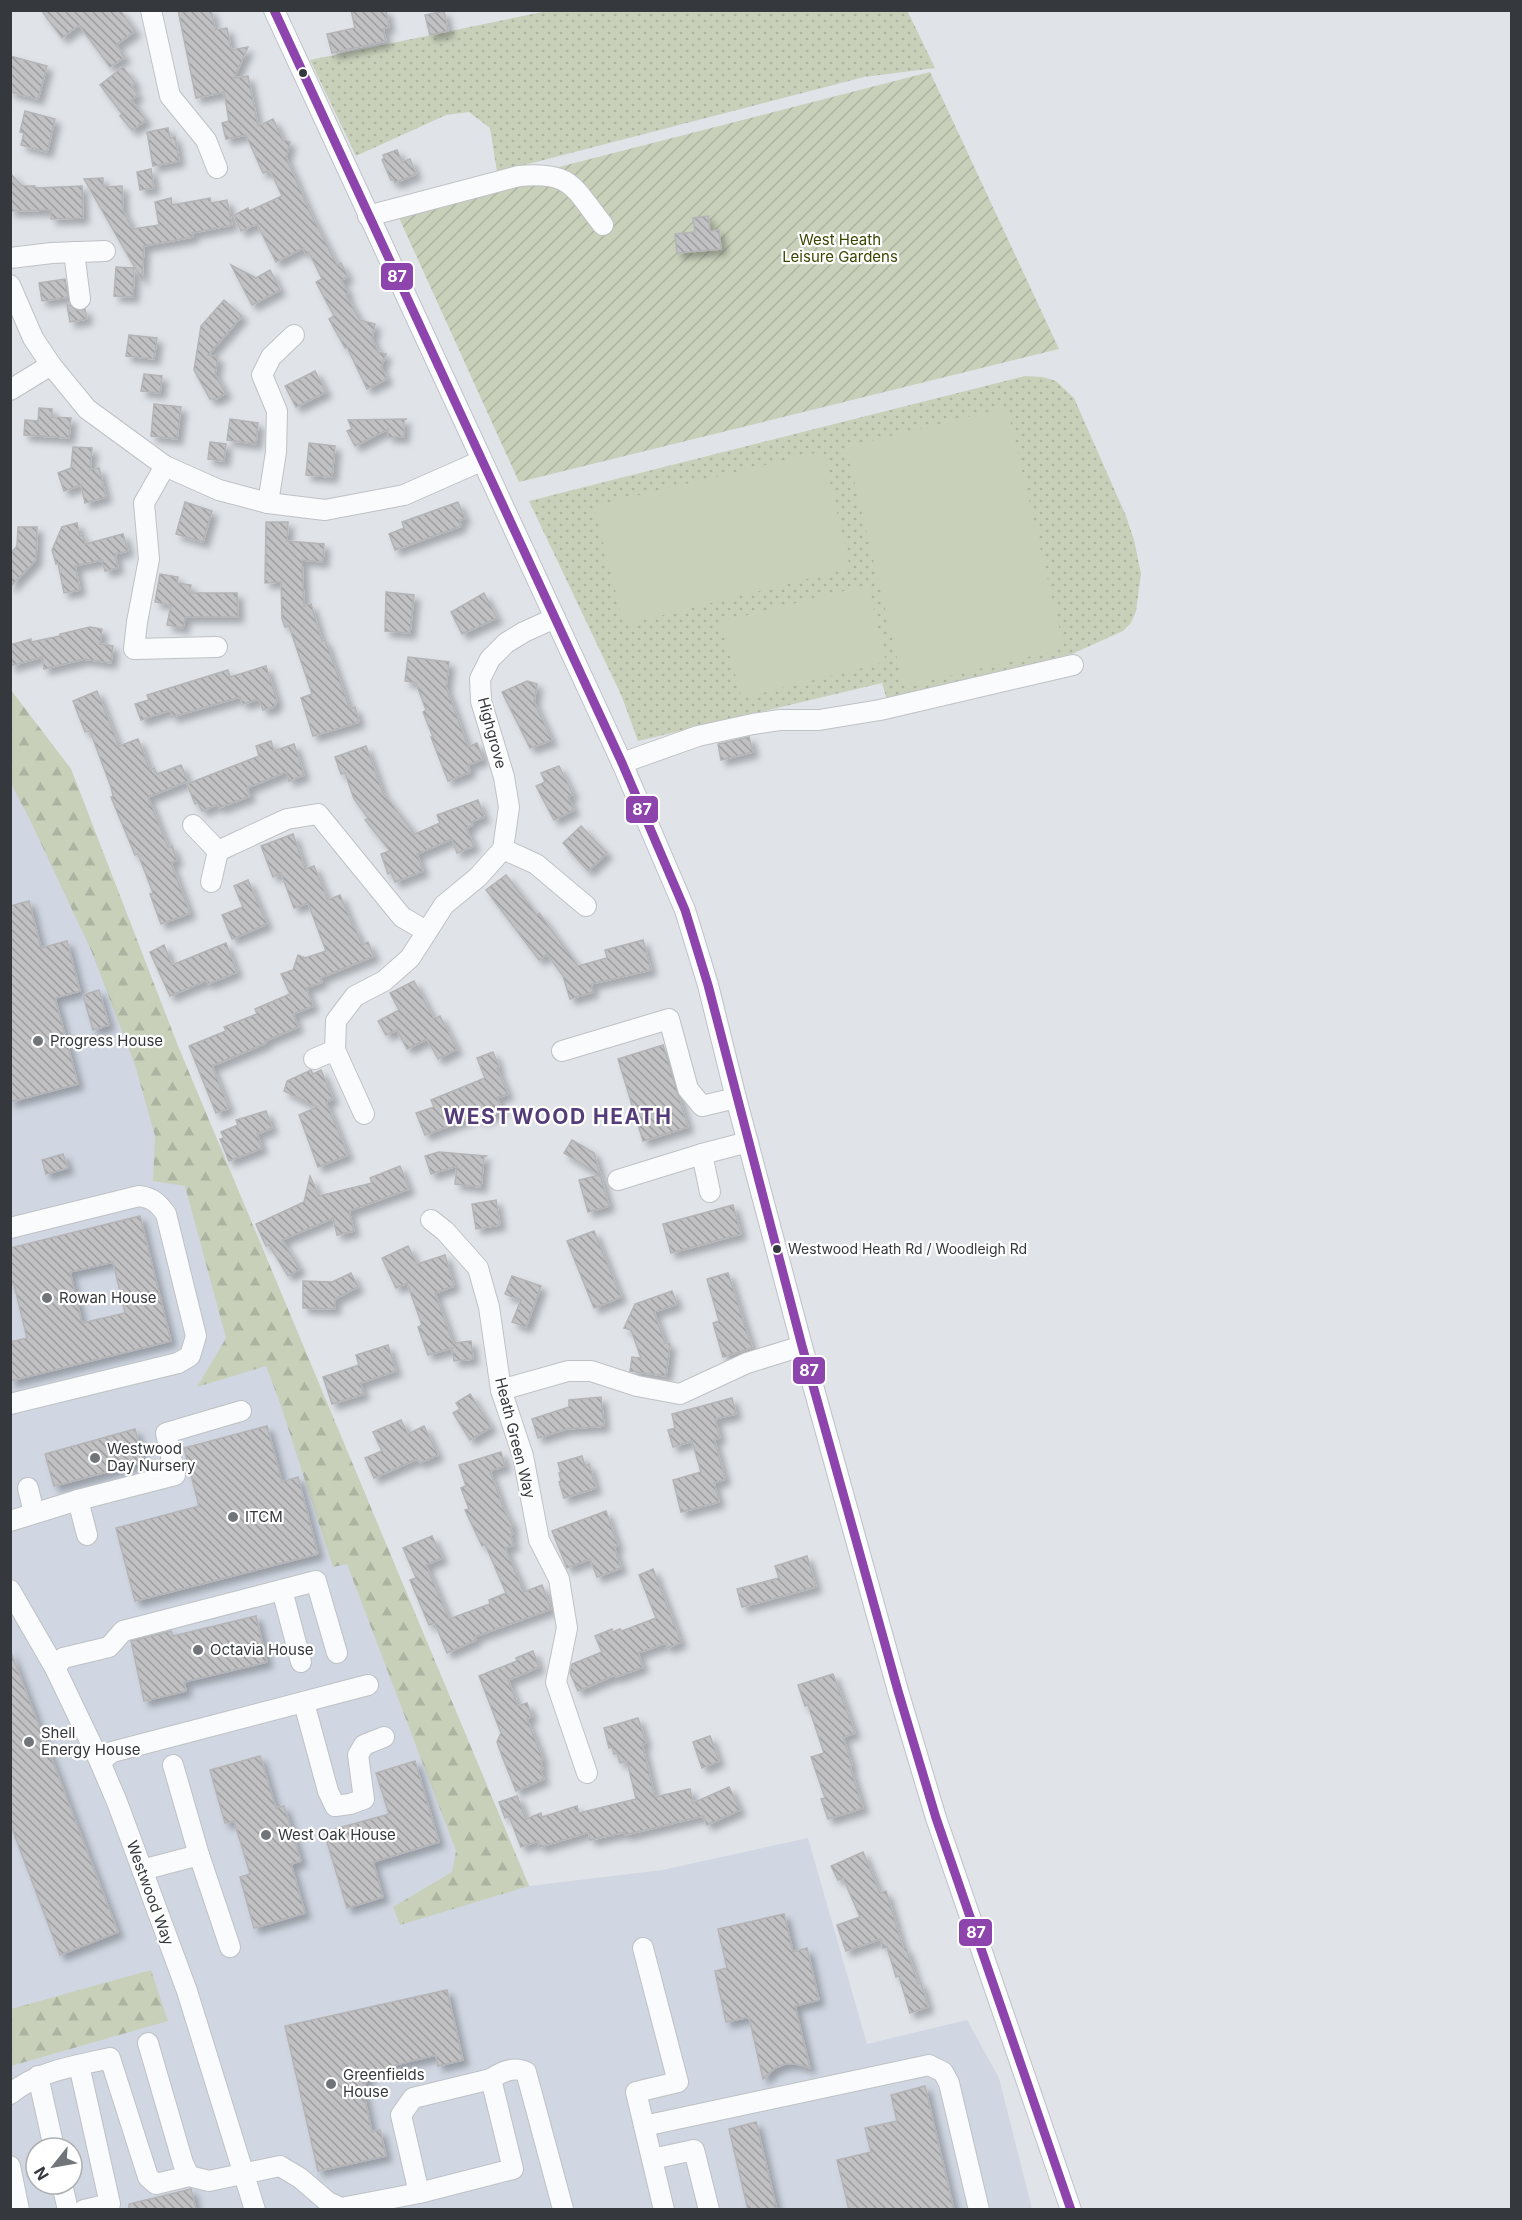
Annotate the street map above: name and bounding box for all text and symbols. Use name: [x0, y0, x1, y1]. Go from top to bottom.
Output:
unlabelled marker: [297, 67, 309, 79]
park label: West Heath Leisure Gardens: [782, 230, 898, 266]
line badge: 87: [380, 262, 414, 291]
text: 87: [387, 266, 407, 286]
street label: Highgrove: [474, 695, 511, 771]
line badge: 87: [625, 795, 659, 824]
text: 87: [632, 799, 652, 819]
place label: Progress House: [50, 1031, 163, 1050]
marker: Progress House: [31, 1034, 45, 1048]
district label: WESTWOOD HEATH: [443, 1104, 673, 1129]
place label: Westwood Heath Rd / Woodleigh Rd: [788, 1240, 1027, 1257]
marker: Westwood Heath Rd / Woodleigh Rd: [771, 1243, 783, 1255]
place label: Rowan House: [59, 1288, 157, 1307]
marker: Rowan House: [40, 1291, 54, 1305]
line badge: 87: [792, 1356, 826, 1385]
text: 87: [799, 1360, 819, 1380]
street label: Heath Green Way: [491, 1375, 540, 1501]
place label: Westwood Day Nursery: [107, 1439, 196, 1475]
marker: Westwood Day Nursery: [88, 1451, 102, 1465]
place label: ITCM: [245, 1507, 283, 1526]
marker: ITCM: [226, 1510, 240, 1524]
place label: Octavia House: [210, 1640, 314, 1659]
marker: Octavia House: [191, 1643, 205, 1657]
place label: Shell Energy House: [41, 1723, 141, 1759]
marker: Shell Energy House: [22, 1735, 36, 1749]
place label: West Oak House: [278, 1825, 396, 1844]
marker: West Oak House: [259, 1828, 273, 1842]
street label: Westwood Way: [123, 1838, 178, 1948]
line badge: 87: [958, 1918, 993, 1947]
text: 87: [966, 1922, 986, 1942]
place label: Greenfields House: [343, 2065, 425, 2101]
marker: Greenfields House: [324, 2077, 338, 2091]
north arrow: [24, 2136, 84, 2196]
text: N: [29, 2163, 53, 2184]

